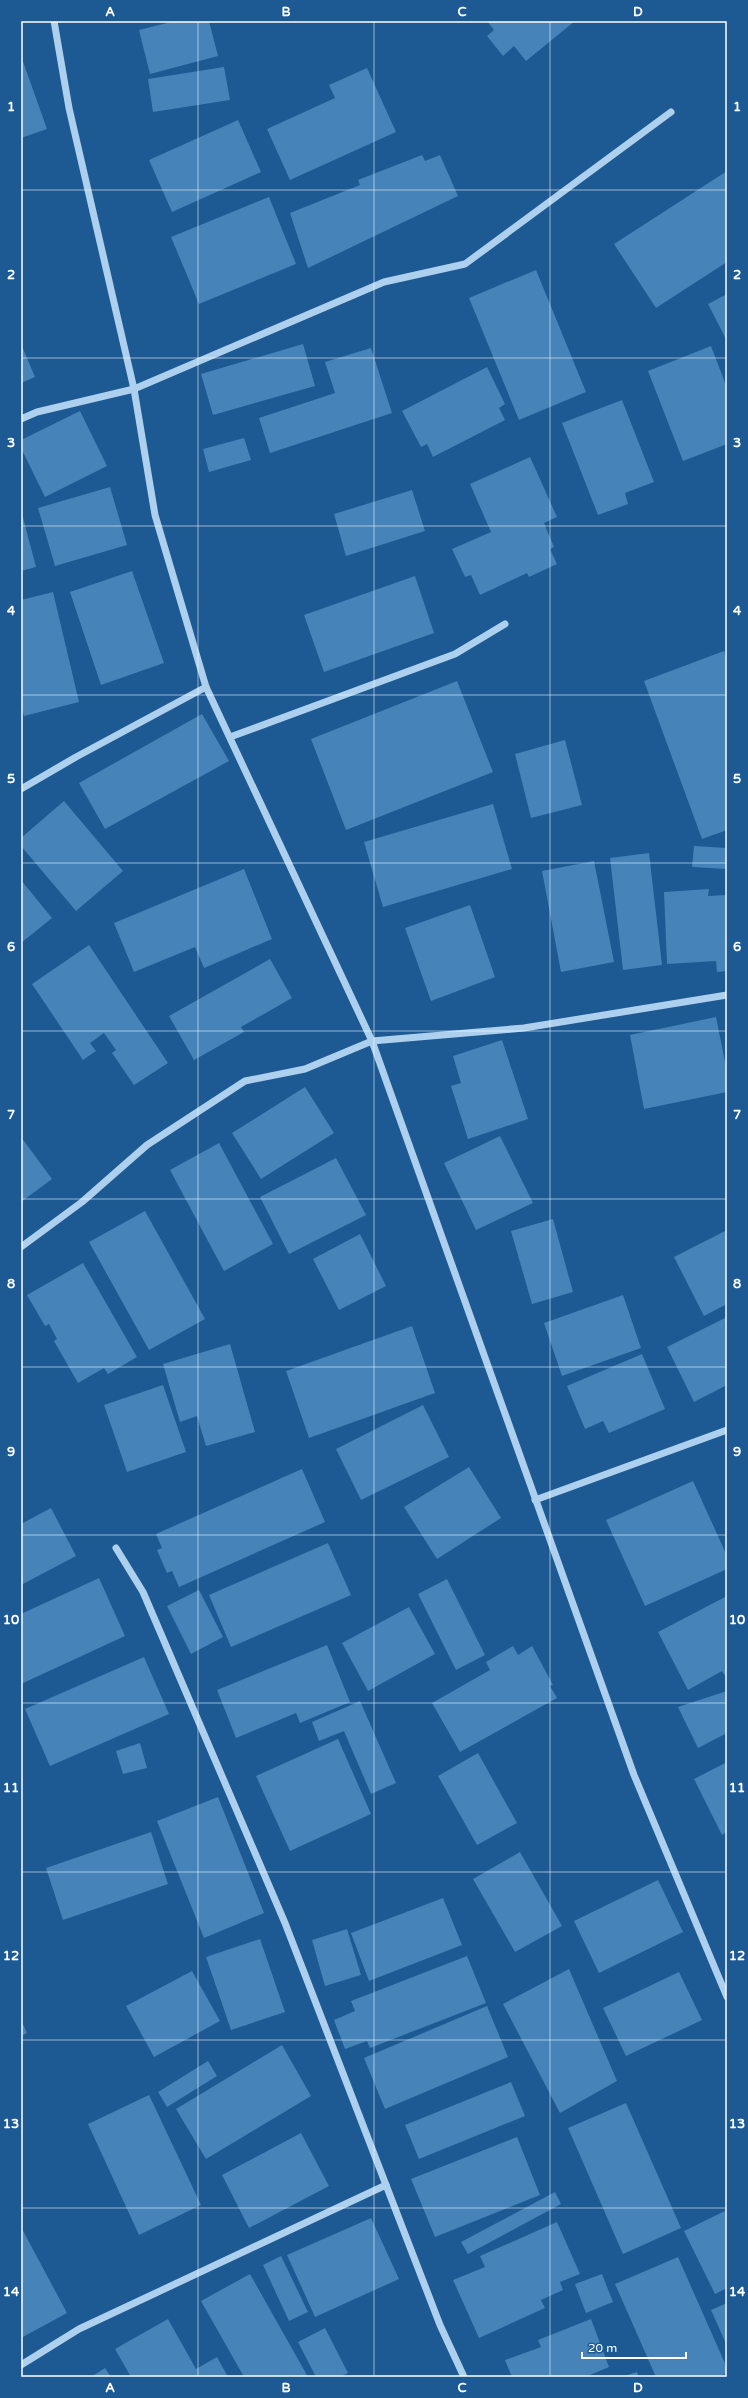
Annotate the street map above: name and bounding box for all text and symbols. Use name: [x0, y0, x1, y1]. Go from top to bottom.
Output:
text: A: [105, 4, 115, 20]
text: B: [281, 4, 291, 20]
text: C: [457, 4, 467, 20]
text: D: [633, 4, 643, 20]
text: 1: [7, 99, 15, 115]
text: 1: [733, 99, 741, 115]
text: 2: [7, 267, 15, 283]
text: 2: [733, 267, 741, 283]
text: 3: [7, 435, 15, 451]
text: 3: [733, 435, 741, 451]
text: 4: [7, 603, 16, 619]
text: 4: [733, 603, 742, 619]
text: 5: [7, 771, 15, 787]
text: 5: [733, 771, 741, 787]
text: 6: [7, 939, 15, 955]
text: 6: [733, 939, 741, 955]
text: 7: [7, 1107, 15, 1123]
text: 7: [733, 1107, 741, 1123]
text: 8: [7, 1276, 15, 1292]
text: 8: [733, 1276, 741, 1292]
text: 9: [7, 1444, 15, 1460]
text: 9: [733, 1444, 741, 1460]
text: 10: [3, 1612, 19, 1628]
text: 10: [729, 1612, 745, 1628]
text: 11: [3, 1780, 19, 1796]
text: 11: [729, 1780, 745, 1796]
text: 12: [3, 1948, 19, 1964]
text: 12: [729, 1948, 745, 1964]
text: 13: [3, 2116, 19, 2132]
text: 13: [729, 2116, 745, 2132]
text: 14: [3, 2284, 20, 2300]
text: 14: [729, 2284, 746, 2300]
scale bar: [582, 2334, 686, 2360]
text: 20 m: [588, 2341, 617, 2355]
text: A: [105, 2380, 115, 2396]
text: B: [281, 2380, 291, 2396]
text: C: [457, 2380, 467, 2396]
text: D: [633, 2380, 643, 2396]

